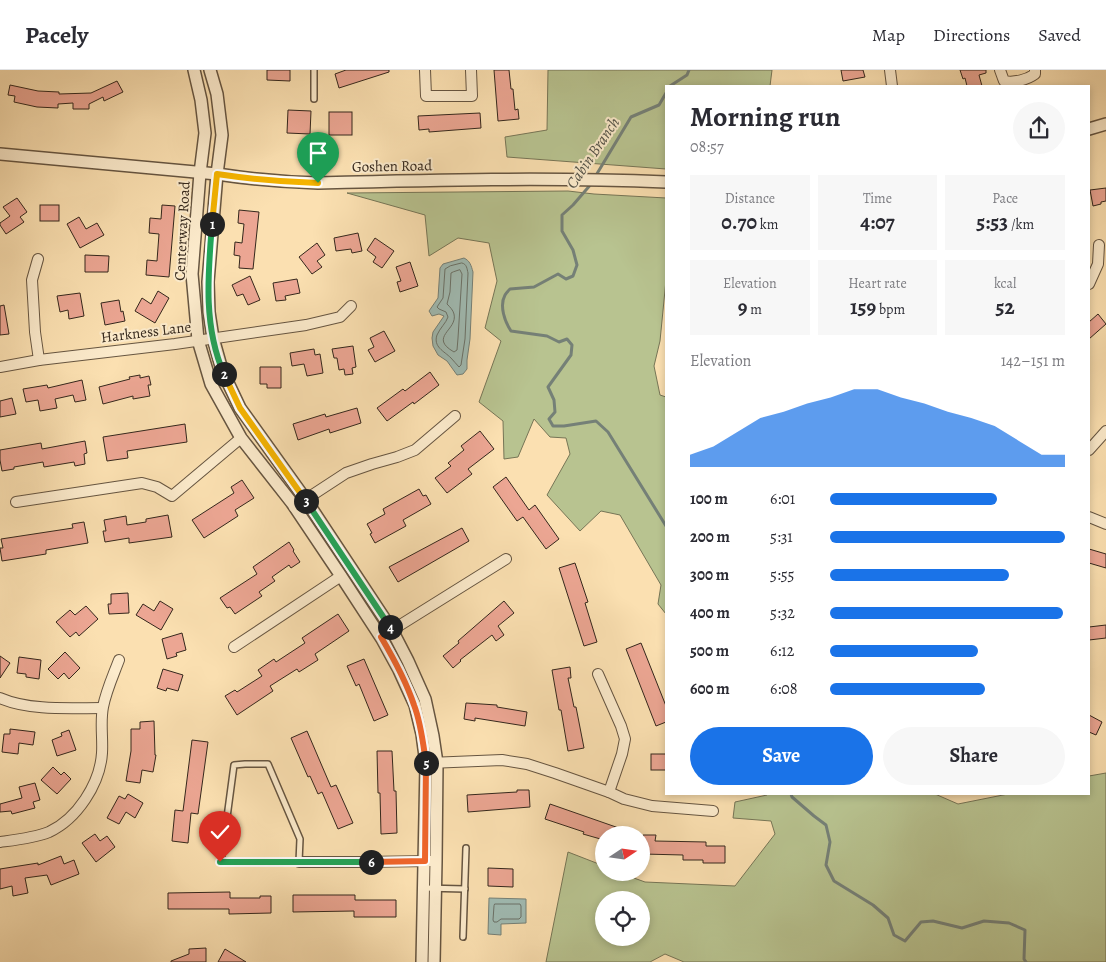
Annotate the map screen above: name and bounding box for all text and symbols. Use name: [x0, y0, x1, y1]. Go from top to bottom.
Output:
text: Pacely: [25, 19, 88, 51]
text: Map: [872, 23, 905, 47]
text: Directions: [933, 23, 1010, 47]
text: Saved: [1038, 23, 1081, 47]
text: Morning run: [690, 98, 840, 136]
button: share: [1013, 102, 1065, 154]
water label: Cabin Branch: [561, 113, 625, 193]
pin: [297, 132, 339, 183]
text: 08:57: [690, 136, 724, 158]
icon: arrive: [304, 139, 332, 167]
street label: Goshen Road: [352, 155, 433, 177]
street label: Centerway Road: [169, 180, 195, 281]
text: Distance: [725, 189, 775, 208]
text: Time: [863, 189, 892, 208]
text: Pace: [992, 189, 1018, 208]
text: 0.70: [721, 208, 757, 236]
text: 4:07: [860, 208, 895, 236]
text: 5:53: [976, 208, 1008, 236]
pin: 1: [200, 212, 224, 236]
text: 1: [210, 215, 215, 234]
text: km: [757, 215, 778, 234]
text: /km: [1008, 215, 1034, 234]
text: Elevation: [723, 274, 777, 293]
text: Heart rate: [848, 274, 907, 293]
text: kcal: [994, 274, 1016, 293]
text: 9: [738, 293, 747, 321]
text: 159: [850, 293, 876, 321]
text: 52: [996, 293, 1015, 321]
text: m: [747, 300, 762, 319]
text: bpm: [876, 300, 905, 319]
street label: Harkness Lane: [100, 317, 193, 347]
text: Elevation: [690, 350, 751, 372]
text: 142–151 m: [1001, 350, 1065, 372]
pin: 2: [212, 362, 236, 386]
text: 2: [221, 365, 228, 384]
pin: 3: [294, 488, 318, 514]
text: 100 m: [690, 488, 728, 510]
text: 6:01: [770, 488, 795, 510]
text: 3: [303, 492, 310, 511]
text: 200 m: [690, 526, 730, 548]
text: 5:31: [770, 526, 793, 548]
text: 300 m: [690, 564, 729, 586]
text: 5:55: [770, 564, 794, 586]
text: 400 m: [690, 602, 730, 624]
text: 5:32: [770, 602, 795, 624]
pin: 4: [378, 614, 402, 640]
text: 4: [387, 618, 394, 637]
text: 500 m: [690, 640, 729, 662]
text: 6:12: [770, 640, 794, 662]
text: 600 m: [690, 678, 730, 700]
text: 6:08: [770, 678, 798, 700]
button: Save: [690, 727, 873, 785]
button: Share: [883, 727, 1065, 785]
pin: 5: [414, 750, 438, 776]
text: 5: [424, 754, 429, 773]
pin: [199, 811, 241, 862]
icon: check: [206, 818, 234, 846]
north arrow: [595, 826, 650, 881]
map controls: [595, 826, 650, 946]
pin: 6: [358, 850, 384, 874]
text: 6: [368, 853, 375, 872]
button: locate: [595, 891, 650, 946]

